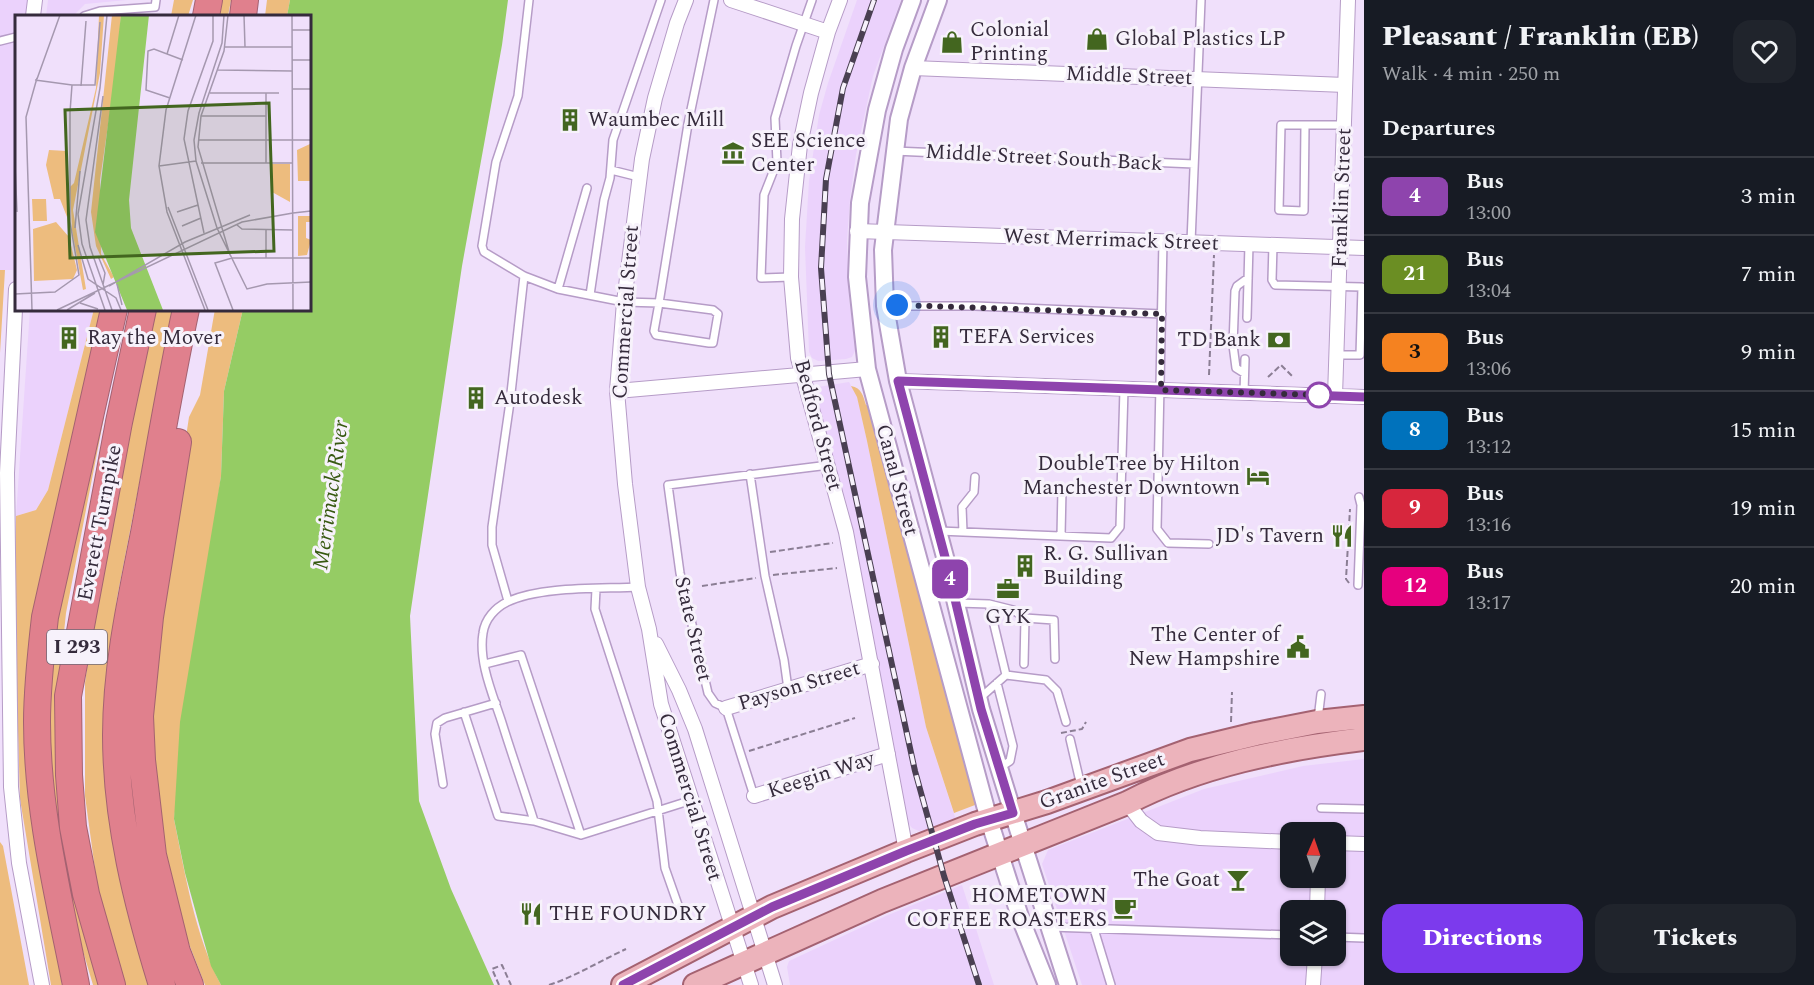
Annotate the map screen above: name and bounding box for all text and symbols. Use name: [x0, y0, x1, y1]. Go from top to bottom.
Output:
place label: Colonial Printing: [970, 14, 1049, 70]
inset map: [15, 15, 310, 310]
text: Pleasant / Franklin (EB): [1382, 15, 1699, 58]
button: heart: [1733, 20, 1796, 83]
place label: Global Plastics LP: [1115, 23, 1286, 55]
shop icon: Global Plastics LP: [1084, 26, 1110, 52]
shop icon: Colonial Printing: [939, 29, 965, 55]
street label: Middle Street: [1065, 58, 1193, 94]
text: Walk · 4 min · 250 m: [1382, 59, 1560, 89]
place label: Waumbec Mill: [588, 104, 724, 136]
building icon: Waumbec Mill: [557, 107, 583, 133]
text: Departures: [1382, 112, 1496, 145]
place label: SEE Science Center: [751, 125, 866, 181]
street label: Franklin Street: [1324, 127, 1360, 269]
street label: Middle Street South Back: [925, 136, 1164, 180]
museum icon: SEE Science Center: [720, 140, 746, 166]
text: Bus: [1466, 165, 1504, 198]
text: 4: [1409, 180, 1421, 212]
text: 3 min: [1741, 180, 1796, 213]
text: 13:00: [1466, 198, 1511, 228]
street label: West Merrimack Street: [1003, 220, 1219, 260]
street label: Commercial Street: [604, 224, 648, 400]
text: Bus: [1466, 243, 1504, 276]
text: 21: [1403, 258, 1427, 290]
text: 7 min: [1741, 258, 1796, 291]
text: 13:04: [1466, 276, 1511, 306]
your location: [882, 290, 912, 320]
place label: TEFA Services: [959, 321, 1095, 353]
text: Bus: [1466, 321, 1504, 354]
place label: Ray the Mover: [87, 322, 222, 354]
building icon: TEFA Services: [928, 324, 954, 350]
place label: TD Bank: [1177, 324, 1261, 356]
building icon: Ray the Mover: [56, 325, 82, 351]
bank icon: TD Bank: [1266, 327, 1292, 353]
text: 3: [1409, 336, 1421, 368]
text: 9 min: [1741, 336, 1796, 369]
text: 13:06: [1466, 354, 1511, 384]
street label: Bedford Street: [785, 356, 851, 494]
place label: Autodesk: [494, 382, 583, 414]
unlabelled marker: [1306, 382, 1332, 408]
building icon: Autodesk: [463, 385, 489, 411]
text: Bus: [1466, 399, 1504, 432]
text: 8: [1409, 414, 1421, 446]
text: 15 min: [1730, 414, 1796, 447]
water label: Merrimack River: [304, 418, 358, 572]
street label: Canal Street: [867, 421, 927, 539]
text: 13:12: [1466, 432, 1511, 462]
street label: Everett Turnpike: [69, 442, 131, 604]
place label: DoubleTree by Hilton Manchester Downtown: [1022, 448, 1240, 504]
hotel icon: DoubleTree by Hilton Manchester Downtown: [1245, 463, 1271, 489]
text: Bus: [1466, 477, 1504, 510]
text: 9: [1409, 492, 1421, 524]
text: 19 min: [1730, 492, 1796, 525]
text: 13:16: [1466, 510, 1511, 540]
place label: JD's Tavern: [1216, 520, 1324, 552]
restaurant icon: JD's Tavern: [1329, 523, 1355, 549]
place label: R. G. Sullivan Building: [1043, 538, 1168, 594]
building icon: R. G. Sullivan Building: [1012, 553, 1038, 579]
text: Bus: [1466, 555, 1504, 588]
line badge: 4: [930, 560, 970, 598]
text: 4: [944, 563, 956, 595]
text: 12: [1403, 570, 1427, 602]
text: 20 min: [1730, 570, 1796, 603]
street label: State Street: [665, 573, 721, 685]
office icon: GYK: [995, 576, 1021, 602]
text: 13:17: [1466, 588, 1511, 618]
place label: GYK: [985, 601, 1031, 633]
place label: The Center of New Hampshire: [1128, 619, 1282, 675]
road number: I 293: [47, 630, 107, 664]
public building icon: The Center of New Hampshire: [1285, 634, 1311, 660]
street label: Payson Street: [734, 652, 864, 720]
street label: Commercial Street: [649, 709, 731, 885]
street label: Keegin Way: [763, 742, 880, 807]
street label: Granite Street: [1035, 743, 1169, 819]
north arrow: [1280, 822, 1346, 888]
map controls: [1280, 822, 1346, 966]
place label: The Goat: [1133, 864, 1220, 896]
bar icon: The Goat: [1225, 867, 1251, 893]
place label: HOMETOWN COFFEE ROASTERS: [906, 880, 1107, 936]
cafe icon: HOMETOWN COFFEE ROASTERS: [1112, 895, 1138, 921]
place label: THE FOUNDRY: [549, 898, 707, 930]
button: layers: [1280, 900, 1346, 966]
restaurant icon: THE FOUNDRY: [518, 901, 544, 927]
button: Directions: [1382, 904, 1583, 973]
button: Tickets: [1595, 904, 1796, 973]

